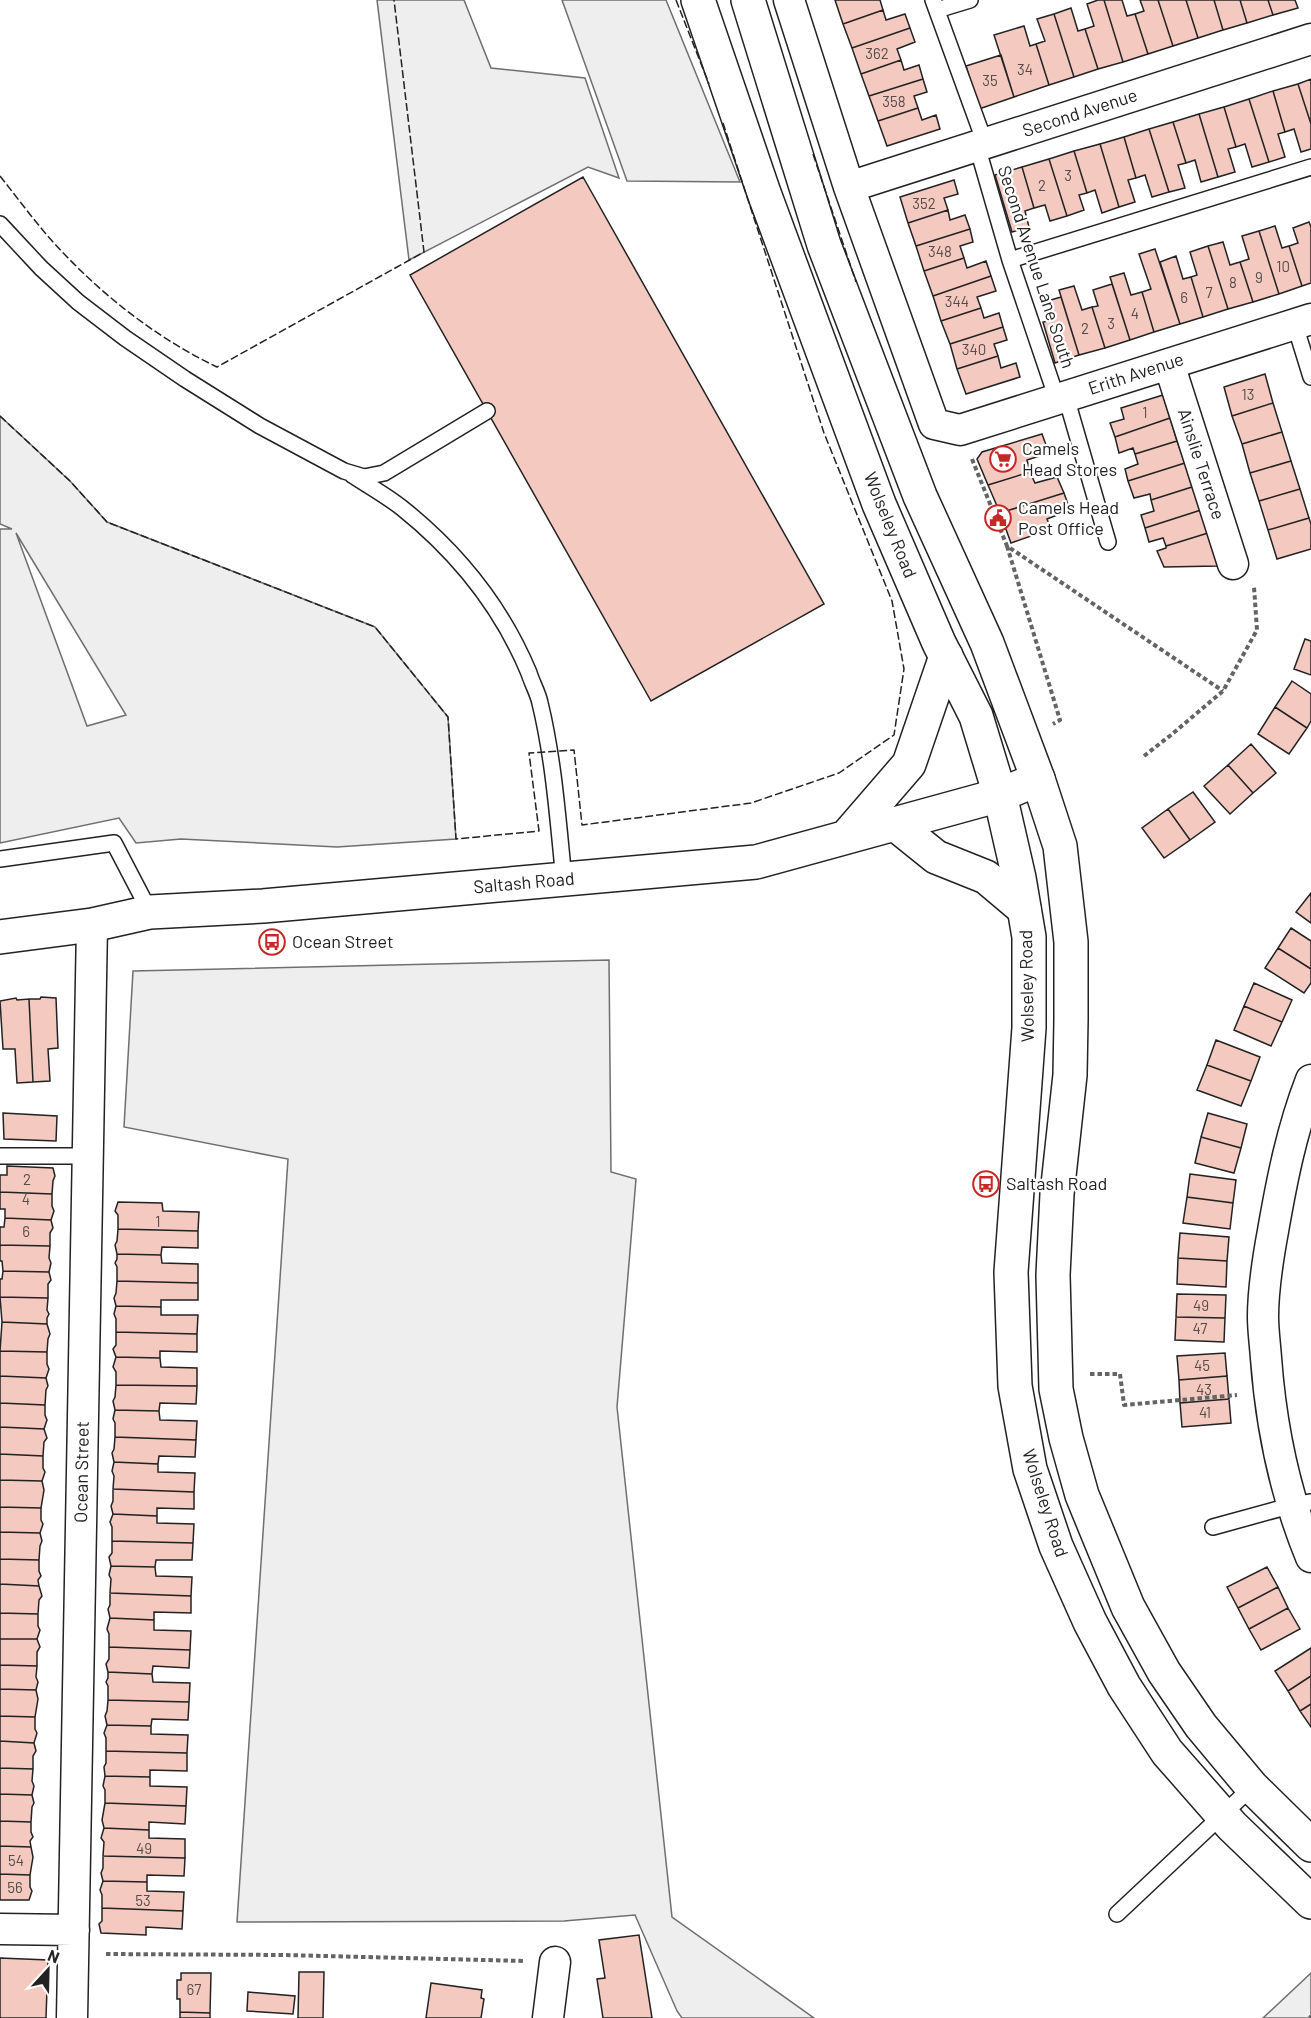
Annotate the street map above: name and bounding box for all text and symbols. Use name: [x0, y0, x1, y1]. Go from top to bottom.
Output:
house number: 362: [865, 44, 889, 62]
house number: 34: [1017, 60, 1033, 78]
house number: 35: [982, 71, 998, 89]
street label: Second Avenue: [1019, 83, 1140, 141]
house number: 358: [882, 92, 906, 110]
street label: Second Avenue Lane South: [994, 163, 1080, 371]
house number: 3: [1064, 166, 1072, 184]
house number: 2: [1038, 176, 1046, 194]
house number: 352: [912, 194, 936, 212]
house number: 348: [928, 242, 952, 260]
house number: 10: [1276, 257, 1290, 275]
house number: 9: [1255, 268, 1263, 286]
house number: 8: [1229, 273, 1237, 291]
house number: 7: [1205, 283, 1213, 301]
house number: 6: [1180, 288, 1188, 306]
house number: 344: [945, 292, 969, 310]
house number: 4: [1131, 304, 1139, 322]
house number: 3: [1107, 314, 1115, 332]
house number: 2: [1081, 319, 1089, 337]
house number: 340: [962, 340, 986, 358]
street label: Erith Avenue: [1085, 347, 1186, 399]
house number: 13: [1242, 385, 1254, 403]
house number: 1: [1142, 403, 1148, 421]
street label: Ainslie Terrace: [1174, 405, 1230, 522]
place label: Camels Head Stores: [1022, 437, 1117, 480]
supermarket icon: Camels Head Stores: [988, 444, 1018, 474]
street label: Wolseley Road: [860, 468, 922, 581]
place label: Camels Head Post Office: [1018, 496, 1119, 539]
public building icon: Camels Head Post Office: [983, 503, 1013, 533]
street label: Saltash Road: [472, 867, 575, 897]
bus stop icon: Ocean Street: [257, 927, 287, 957]
place label: Ocean Street: [292, 930, 394, 952]
street label: Wolseley Road: [1014, 930, 1038, 1042]
bus stop icon: Saltash Road: [971, 1169, 1001, 1199]
house number: 2: [23, 1170, 31, 1188]
place label: Saltash Road: [1006, 1172, 1107, 1194]
house number: 4: [22, 1190, 30, 1208]
house number: 1: [155, 1212, 161, 1230]
house number: 6: [22, 1222, 30, 1240]
house number: 49: [1193, 1296, 1209, 1314]
house number: 47: [1193, 1319, 1207, 1337]
house number: 45: [1194, 1356, 1210, 1374]
house number: 43: [1196, 1380, 1212, 1398]
house number: 41: [1199, 1403, 1211, 1421]
street label: Ocean Street: [69, 1421, 93, 1523]
street label: Wolseley Road: [1018, 1446, 1074, 1560]
house number: 49: [136, 1839, 152, 1857]
house number: 54: [8, 1851, 24, 1869]
house number: 56: [7, 1878, 23, 1896]
house number: 53: [135, 1891, 151, 1909]
north arrow: [18, 1940, 78, 2000]
text: N: [45, 1945, 62, 1966]
house number: 67: [187, 1980, 201, 1998]

